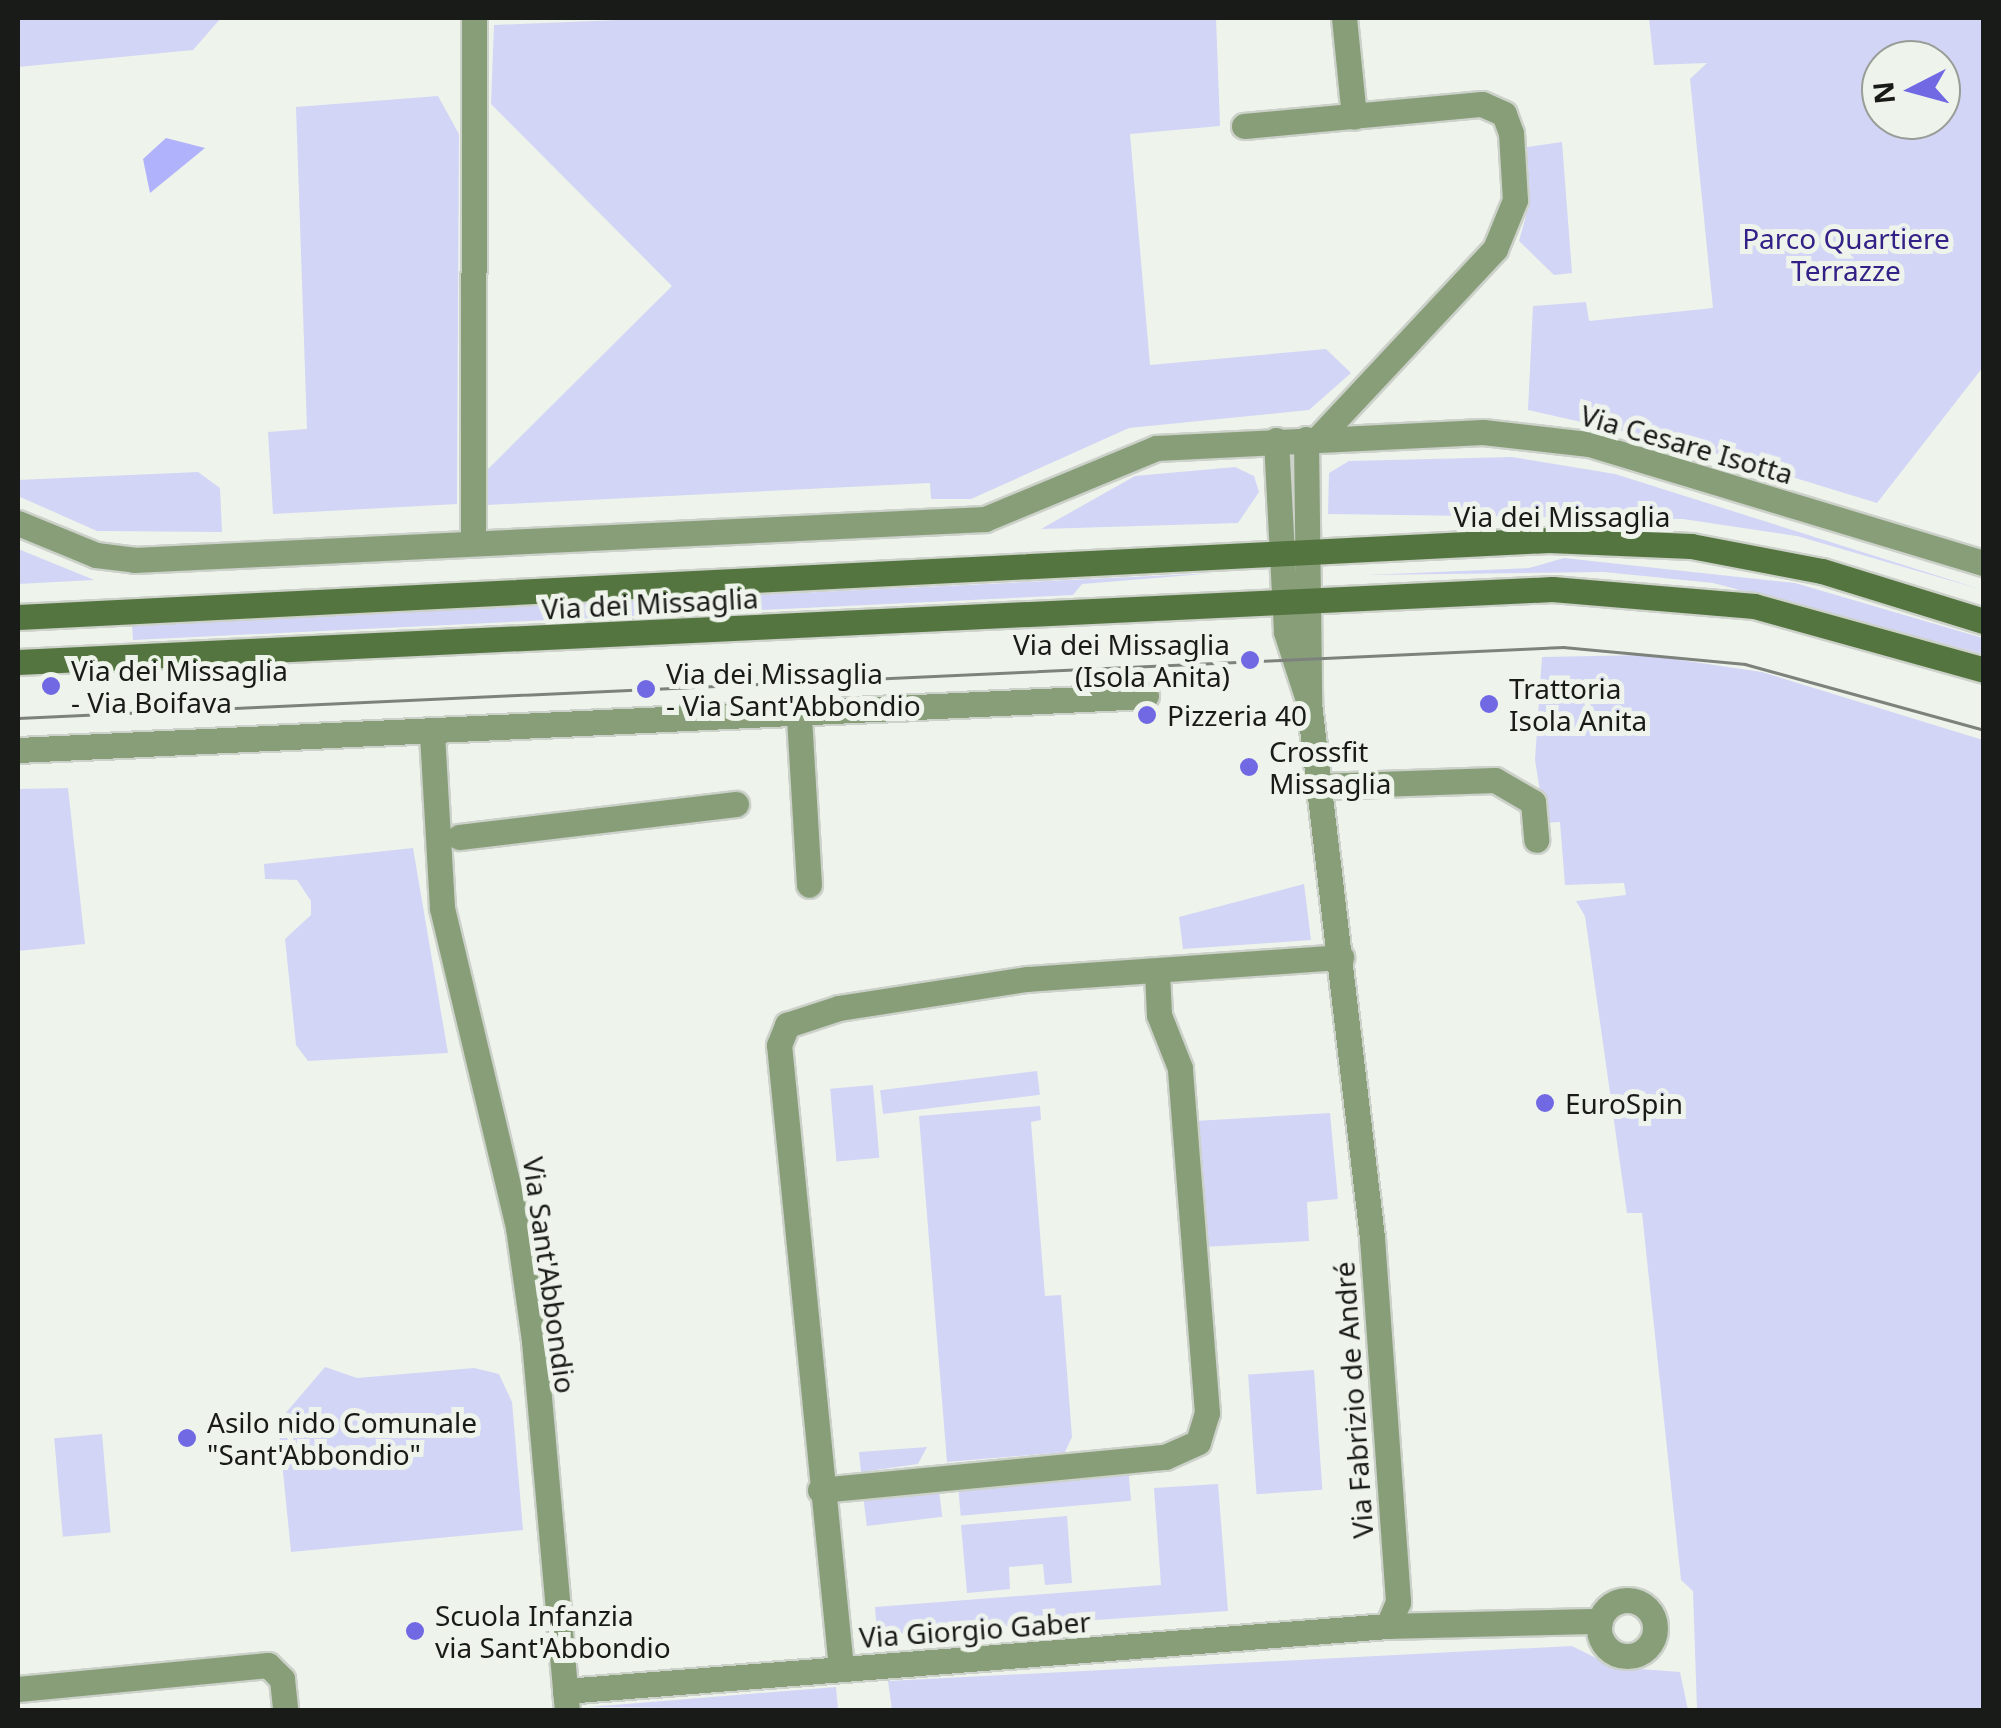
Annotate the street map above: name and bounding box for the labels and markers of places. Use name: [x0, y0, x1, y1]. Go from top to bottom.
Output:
place label: Via dei Missaglia (Isola Anita): [1013, 627, 1230, 693]
marker: Via dei Missaglia (Isola Anita): [1239, 649, 1261, 671]
place label: Via dei Missaglia - Via Boifava: [71, 653, 288, 719]
place label: Via dei Missaglia - Via Sant'Abbondio: [666, 656, 921, 722]
place label: Trattoria Isola Anita: [1509, 671, 1647, 737]
marker: Via dei Missaglia - Via Boifava: [40, 675, 62, 697]
marker: Via dei Missaglia - Via Sant'Abbondio: [635, 678, 657, 700]
marker: Trattoria Isola Anita: [1478, 693, 1500, 715]
place label: Pizzeria 40: [1167, 698, 1307, 732]
marker: Pizzeria 40: [1136, 704, 1158, 726]
place label: Crossfit Missaglia: [1269, 734, 1392, 800]
marker: Crossfit Missaglia: [1238, 756, 1260, 778]
place label: EuroSpin: [1565, 1086, 1683, 1120]
marker: EuroSpin: [1534, 1092, 1556, 1114]
place label: Asilo nido Comunale "Sant'Abbondio": [207, 1405, 477, 1471]
marker: Asilo nido Comunale "Sant'Abbondio": [176, 1427, 198, 1449]
place label: Scuola Infanzia via Sant'Abbondio: [435, 1598, 671, 1664]
marker: Scuola Infanzia via Sant'Abbondio: [404, 1620, 426, 1642]

